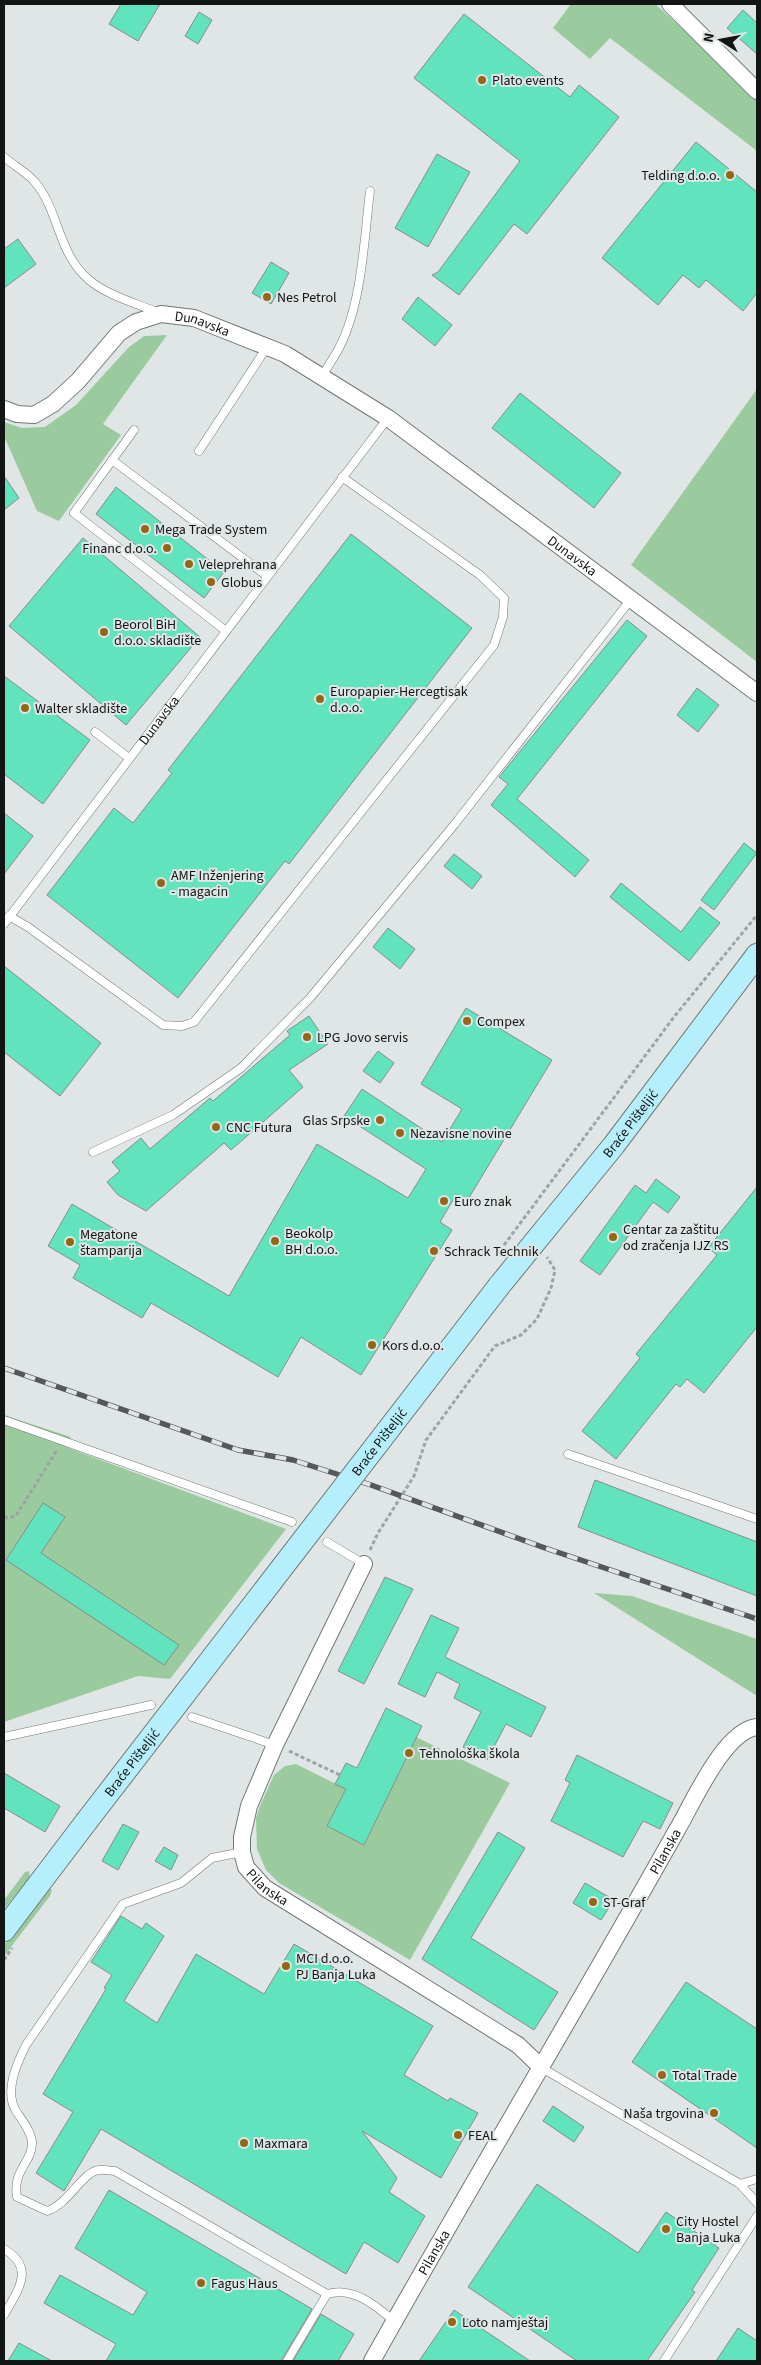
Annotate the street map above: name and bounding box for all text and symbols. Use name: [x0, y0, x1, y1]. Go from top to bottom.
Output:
north arrow: [696, 15, 746, 65]
text: N: [699, 31, 720, 44]
place label: Plato events: [492, 71, 564, 91]
marker: Plato events: [476, 74, 488, 86]
place label: Telding d.o.o.: [641, 166, 720, 186]
marker: Telding d.o.o.: [724, 169, 736, 181]
place label: Nes Petrol: [277, 288, 337, 308]
marker: Nes Petrol: [261, 291, 273, 303]
street label: Dunavska: [173, 307, 233, 342]
place label: Mega Trade System: [155, 520, 267, 540]
marker: Mega Trade System: [139, 523, 151, 535]
street label: Dunavska: [543, 531, 601, 581]
place label: Financ d.o.o.: [82, 539, 157, 559]
marker: Financ d.o.o.: [161, 542, 173, 554]
place label: Veleprehrana: [199, 555, 277, 575]
marker: Veleprehrana: [183, 558, 195, 570]
place label: Globus: [221, 573, 262, 593]
marker: Globus: [205, 576, 217, 588]
place label: Beorol BiH d.o.o. skladište: [114, 615, 201, 651]
marker: Beorol BiH d.o.o. skladište: [98, 626, 110, 638]
place label: Europapier-Hercegtisak d.o.o.: [330, 682, 468, 718]
street label: Dunavska: [134, 692, 185, 750]
marker: Europapier-Hercegtisak d.o.o.: [314, 693, 326, 705]
place label: Walter skladište: [35, 699, 127, 719]
marker: Walter skladište: [19, 702, 31, 714]
place label: AMF Inženjering - magacin: [171, 866, 264, 902]
marker: AMF Inženjering - magacin: [155, 877, 167, 889]
place label: Compex: [477, 1012, 526, 1032]
marker: Compex: [461, 1015, 473, 1027]
place label: LPG Jovo servis: [317, 1028, 408, 1048]
marker: LPG Jovo servis: [301, 1031, 313, 1043]
street label: Braće Pišteljić: [598, 1085, 664, 1162]
place label: Glas Srpske: [303, 1111, 370, 1131]
marker: Glas Srpske: [374, 1114, 386, 1126]
place label: CNC Futura: [226, 1118, 292, 1138]
marker: CNC Futura: [210, 1121, 222, 1133]
place label: Nezavisne novine: [410, 1124, 512, 1144]
marker: Nezavisne novine: [394, 1127, 406, 1139]
place label: Euro znak: [454, 1192, 512, 1212]
marker: Euro znak: [438, 1195, 450, 1207]
place label: Centar za zaštitu od zračenja IJZ RS: [623, 1220, 729, 1256]
place label: Beokolp BH d.o.o.: [285, 1224, 338, 1260]
place label: Megatone štamparija: [80, 1225, 142, 1261]
marker: Centar za zaštitu od zračenja IJZ RS: [607, 1231, 619, 1243]
marker: Beokolp BH d.o.o.: [269, 1235, 281, 1247]
marker: Megatone štamparija: [64, 1236, 76, 1248]
place label: Schrack Technik: [444, 1242, 539, 1262]
marker: Schrack Technik: [428, 1245, 440, 1257]
place label: Kors d.o.o.: [382, 1336, 444, 1356]
marker: Kors d.o.o.: [366, 1339, 378, 1351]
street label: Braće Pišteljić: [347, 1404, 413, 1481]
street label: Braće Pišteljić: [100, 1724, 166, 1801]
place label: Tehnološka škola: [419, 1744, 520, 1764]
marker: Tehnološka škola: [403, 1747, 415, 1759]
street label: Pilanska: [645, 1825, 687, 1878]
street label: Pilanska: [241, 1865, 292, 1911]
place label: ST-Graf: [603, 1893, 646, 1913]
marker: ST-Graf: [587, 1896, 599, 1908]
place label: MCI d.o.o. PJ Banja Luka: [296, 1949, 376, 1985]
marker: MCI d.o.o. PJ Banja Luka: [280, 1960, 292, 1972]
place label: Total Trade: [672, 2066, 737, 2086]
marker: Total Trade: [656, 2069, 668, 2081]
place label: Naša trgovina: [624, 2104, 704, 2124]
marker: Naša trgovina: [708, 2107, 720, 2119]
place label: FEAL: [468, 2126, 497, 2146]
marker: FEAL: [452, 2129, 464, 2141]
place label: Maxmara: [254, 2134, 308, 2154]
marker: Maxmara: [238, 2137, 250, 2149]
place label: City Hostel Banja Luka: [676, 2212, 740, 2248]
marker: City Hostel Banja Luka: [660, 2223, 672, 2235]
street label: Pilanska: [414, 2226, 455, 2279]
place label: Fagus Haus: [211, 2274, 278, 2294]
marker: Fagus Haus: [195, 2277, 207, 2289]
place label: Loto namještaj: [462, 2313, 548, 2333]
marker: Loto namještaj: [446, 2316, 458, 2328]

